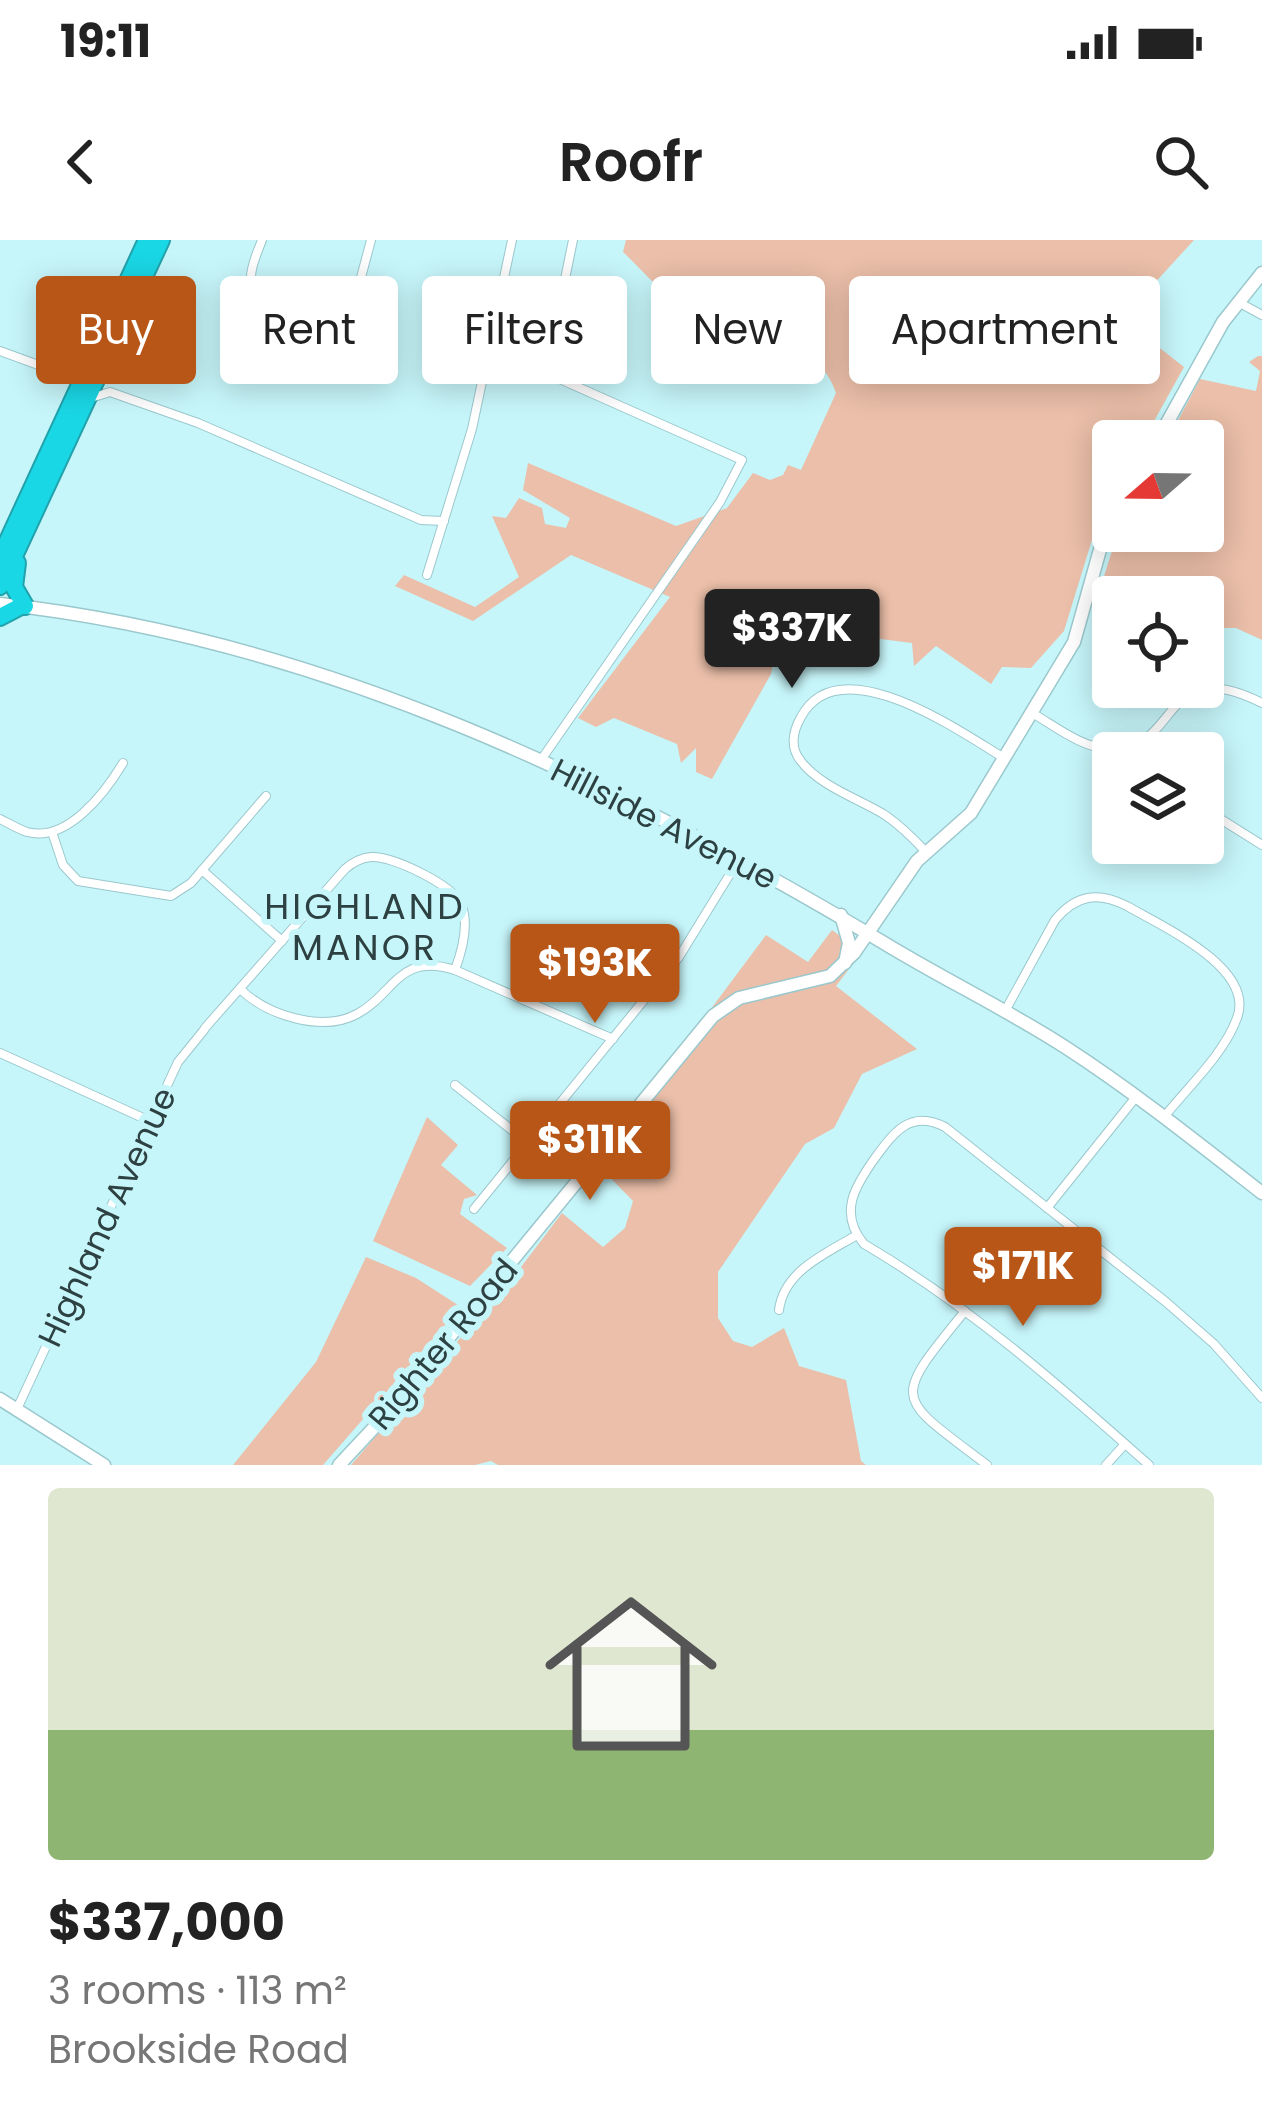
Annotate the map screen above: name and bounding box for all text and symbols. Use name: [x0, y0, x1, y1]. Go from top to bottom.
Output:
text: 19:11: [60, 10, 151, 73]
text: Roofr: [559, 124, 703, 200]
icon: back: [48, 129, 114, 195]
icon: search: [1148, 129, 1214, 195]
chip: Buy: [36, 276, 196, 384]
chip: Rent: [220, 276, 398, 384]
chip: Filters: [422, 276, 627, 384]
chip: New: [651, 276, 825, 384]
chip: Apartment: [849, 276, 1160, 384]
north arrow: [1092, 420, 1224, 552]
map controls: [1092, 420, 1224, 864]
button: locate: [1092, 576, 1224, 708]
pin: $337K: [708, 589, 876, 691]
text: $337K: [732, 600, 852, 655]
button: layers: [1092, 732, 1224, 864]
street label: Hillside Avenue: [543, 747, 785, 901]
district label: HIGHLAND MANOR: [264, 881, 466, 973]
pin: $193K: [511, 924, 679, 1026]
text: $193K: [537, 935, 653, 990]
street label: Highland Avenue: [26, 1080, 188, 1354]
pin: $311K: [506, 1101, 674, 1203]
text: $311K: [537, 1112, 643, 1167]
pin: $171K: [939, 1227, 1107, 1329]
text: $171K: [971, 1238, 1075, 1293]
street label: Righter Road: [357, 1248, 529, 1440]
icon: home: [523, 1566, 739, 1782]
text: $337,000: [48, 1886, 285, 1958]
text: 3 rooms · 113 m²: [48, 1963, 347, 2018]
text: Brookside Road: [48, 2022, 349, 2077]

